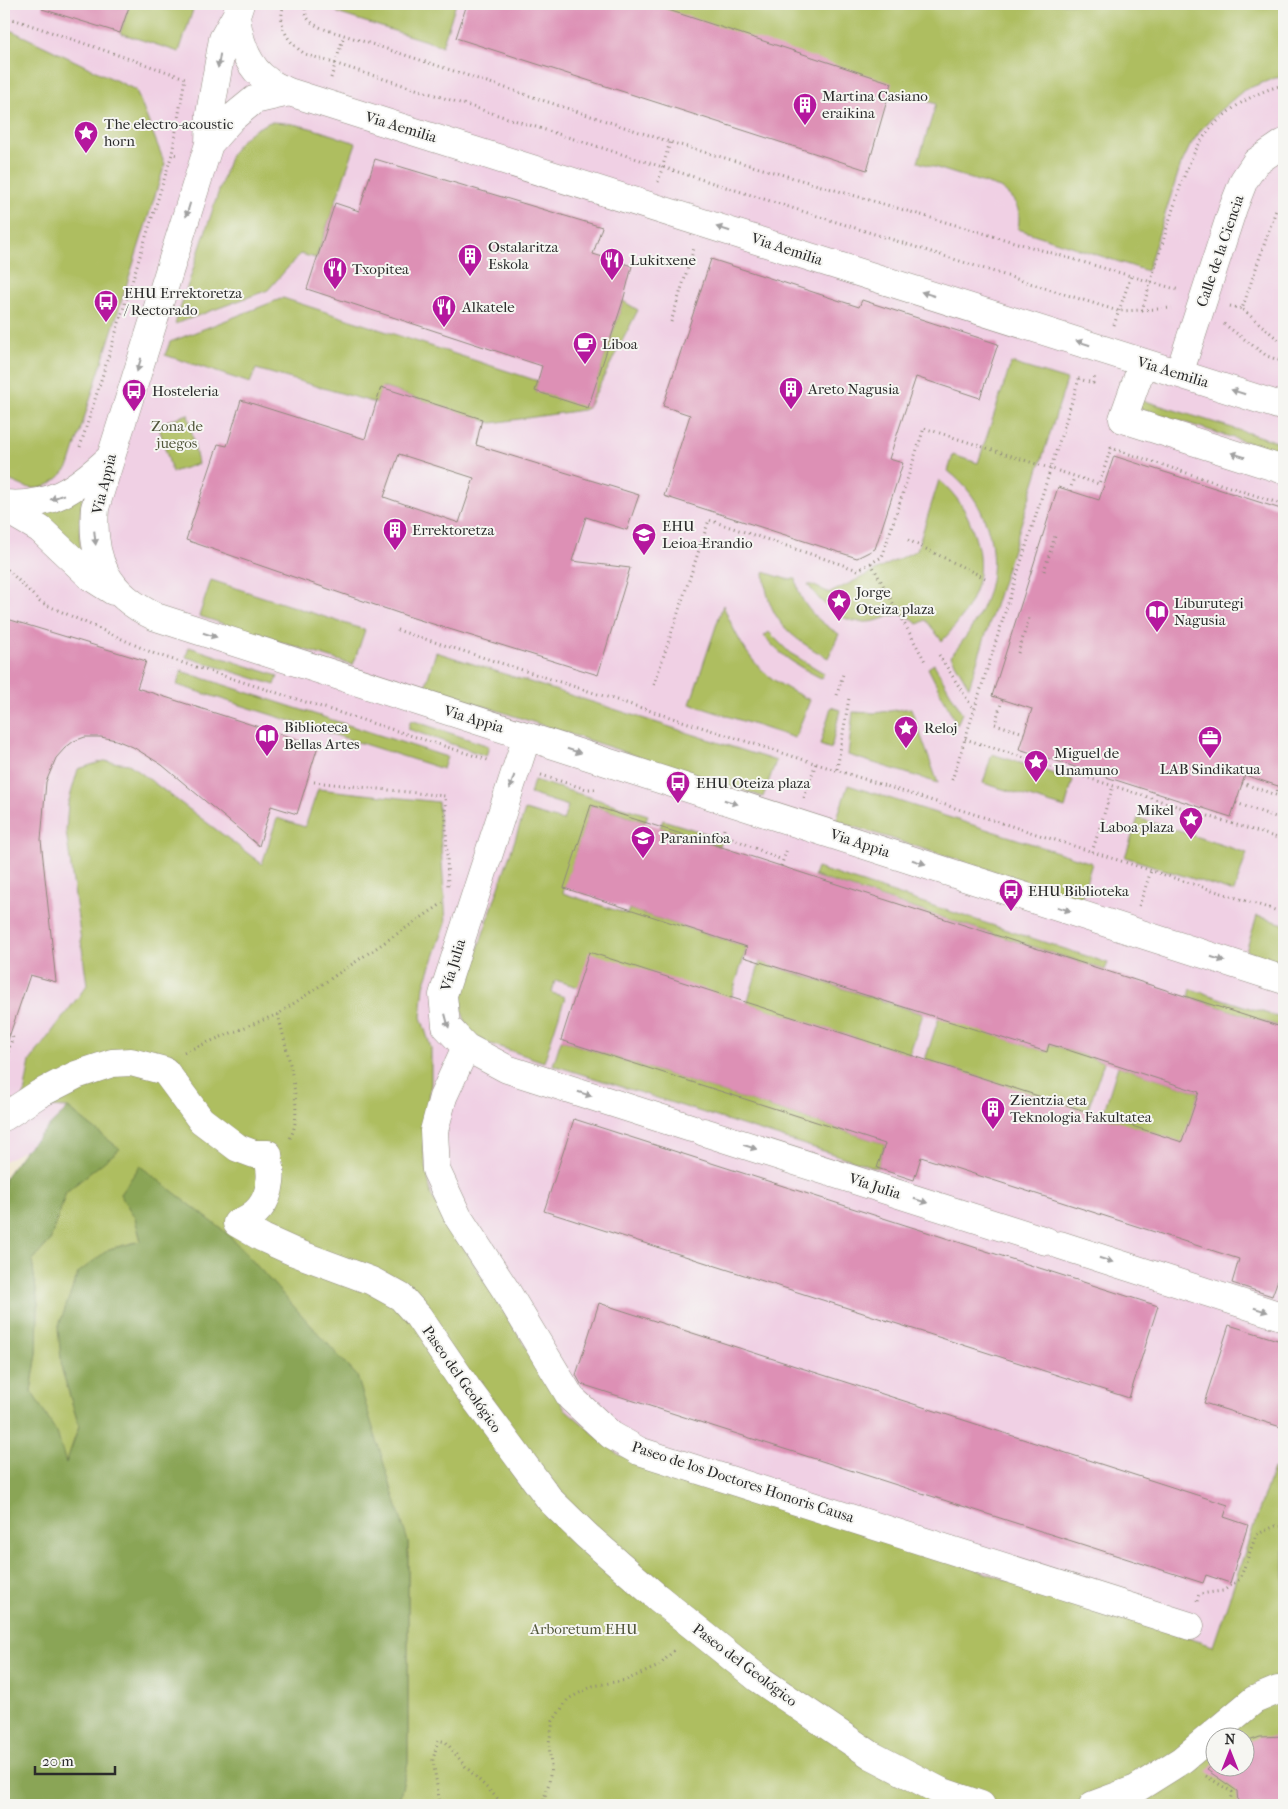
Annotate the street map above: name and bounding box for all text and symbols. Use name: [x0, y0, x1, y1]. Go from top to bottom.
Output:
one-way arrow: [215, 54, 223, 70]
place label: Martina Casiano eraikina: [822, 87, 928, 122]
building icon: Martina Casiano eraikina: [792, 92, 818, 126]
street label: Via Aemilia: [362, 107, 440, 147]
place label: The electro-acoustic horn: [104, 115, 234, 150]
place icon: The electro-acoustic horn: [73, 120, 99, 154]
street label: Calle de la Ciencia: [1192, 192, 1248, 309]
one-way arrow: [183, 202, 191, 217]
one-way arrow: [715, 225, 730, 233]
street label: Via Aemilia: [748, 229, 826, 269]
place label: Ostalaritza Eskola: [488, 238, 560, 273]
building icon: Ostalaritza Eskola: [457, 243, 483, 277]
restaurant icon: Lukitxene: [599, 247, 625, 281]
place label: Lukitxene: [630, 251, 696, 269]
restaurant icon: Txopitea: [322, 256, 348, 290]
place label: Txopitea: [352, 260, 410, 278]
place label: EHU Errektoretza / Rectorado: [123, 284, 243, 319]
bus stop icon: EHU Errektoretza / Rectorado: [93, 289, 119, 323]
one-way arrow: [920, 290, 935, 298]
restaurant icon: Alkatele: [431, 294, 457, 328]
place label: Alkatele: [461, 298, 515, 316]
cafe icon: Liboa: [572, 331, 598, 365]
place label: Liboa: [602, 335, 639, 353]
one-way arrow: [1075, 339, 1090, 347]
street label: Via Aemilia: [1134, 352, 1212, 392]
one-way arrow: [135, 357, 142, 372]
building icon: Areto Nagusia: [778, 376, 804, 410]
bus stop icon: Hosteleria: [121, 378, 147, 412]
place label: Areto Nagusia: [807, 380, 900, 398]
place label: Hosteleria: [152, 382, 220, 400]
one-way arrow: [1230, 388, 1245, 396]
park label: Zona de juegos: [151, 417, 204, 452]
street label: Via Appia: [88, 451, 120, 517]
one-way arrow: [1230, 451, 1245, 458]
one-way arrow: [49, 494, 64, 501]
building icon: Errektoretza: [382, 517, 408, 551]
place label: EHU Leioa-Erandio: [662, 517, 753, 552]
place label: Errektoretza: [412, 521, 495, 539]
school or university icon: EHU Leioa-Erandio: [631, 522, 657, 556]
one-way arrow: [91, 530, 99, 546]
place label: Jorge Oteiza plaza: [855, 583, 936, 618]
place icon: Jorge Oteiza plaza: [826, 588, 852, 622]
place label: Liburutegi Nagusia: [1174, 594, 1244, 629]
library icon: Liburutegi Nagusia: [1144, 599, 1170, 633]
one-way arrow: [203, 631, 218, 639]
street label: Via Appia: [441, 701, 507, 737]
place icon: Reloj: [893, 715, 919, 749]
place label: Biblioteca Bellas Artes: [284, 718, 360, 753]
place label: Reloj: [924, 719, 957, 737]
library icon: Biblioteca Bellas Artes: [254, 723, 280, 757]
office icon: LAB Sindikatua: [1197, 725, 1223, 759]
place label: Miguel de Unamuno: [1054, 744, 1120, 779]
one-way arrow: [566, 748, 581, 755]
place icon: Miguel de Unamuno: [1023, 749, 1049, 783]
place label: LAB Sindikatua: [1160, 760, 1261, 778]
bus stop icon: EHU Oteiza plaza: [665, 770, 691, 804]
place label: EHU Oteiza plaza: [696, 774, 811, 792]
one-way arrow: [508, 775, 515, 790]
one-way arrow: [724, 798, 739, 806]
place label: Mikel Laboa plaza: [1100, 801, 1175, 836]
place icon: Mikel Laboa plaza: [1178, 806, 1204, 840]
school or university icon: Paraninfoa: [630, 825, 656, 859]
street label: Via Appia: [827, 825, 893, 861]
place label: Paraninfoa: [660, 829, 731, 847]
one-way arrow: [912, 859, 927, 867]
bus stop icon: EHU Biblioteka: [998, 878, 1024, 912]
place label: EHU Biblioteka: [1028, 882, 1130, 900]
one-way arrow: [1056, 906, 1071, 914]
street label: Vía Julia: [436, 936, 470, 994]
one-way arrow: [1211, 956, 1226, 963]
one-way arrow: [443, 1013, 451, 1029]
one-way arrow: [578, 1091, 593, 1098]
place label: Zientzia eta Teknologia Fakultatea: [1010, 1091, 1153, 1126]
building icon: Zientzia eta Teknologia Fakultatea: [980, 1096, 1006, 1130]
one-way arrow: [743, 1143, 758, 1151]
street label: Vía Julia: [846, 1169, 904, 1203]
one-way arrow: [914, 1198, 929, 1206]
one-way arrow: [1099, 1257, 1114, 1265]
one-way arrow: [1254, 1306, 1269, 1314]
street label: Paseo del Geológico: [418, 1322, 506, 1436]
street label: Paseo de los Doctores Honoris Causa: [630, 1437, 857, 1527]
park label: Arboretum EHU: [529, 1620, 638, 1638]
street label: Paseo del Geológico: [689, 1620, 801, 1710]
north arrow: [1206, 1726, 1256, 1776]
text: N: [1225, 1731, 1236, 1748]
scale bar: [35, 1744, 115, 1776]
text: 20 m: [42, 1752, 74, 1770]

